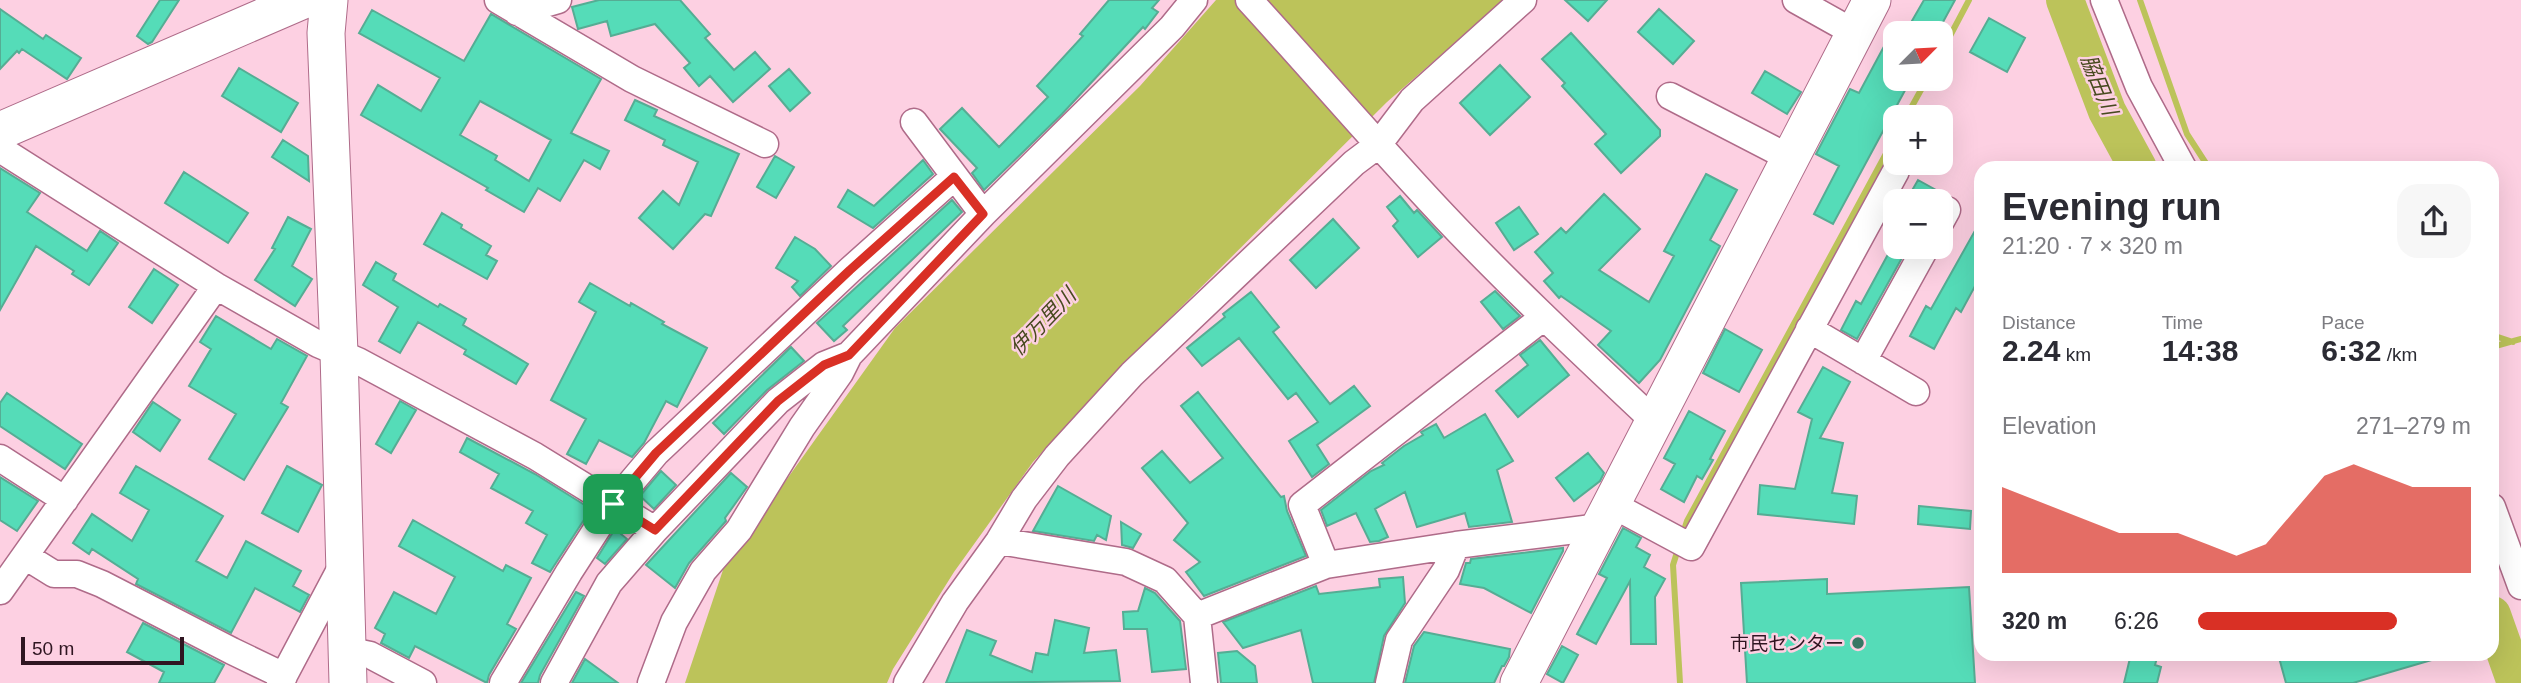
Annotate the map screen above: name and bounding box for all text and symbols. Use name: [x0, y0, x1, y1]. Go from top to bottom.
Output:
north arrow: [1883, 21, 1953, 91]
map controls: [1883, 21, 1953, 259]
water label: 脇田川: [2077, 51, 2123, 120]
button: +: [1883, 105, 1953, 175]
button: share: [2397, 184, 2471, 258]
text: Evening run: [2002, 186, 2222, 228]
button: −: [1883, 189, 1953, 259]
text: 21:20 · 7 × 320 m: [2002, 233, 2183, 259]
water label: 伊万里川: [1005, 282, 1081, 360]
text: Distance: [2002, 312, 2076, 333]
text: Time: [2162, 312, 2203, 333]
text: Pace: [2321, 312, 2365, 333]
text: 2.24: [2002, 334, 2060, 367]
text: 14:38: [2162, 334, 2238, 367]
text: 6:32: [2321, 334, 2381, 367]
text: km: [2060, 344, 2091, 365]
text: /km: [2381, 344, 2417, 365]
text: Elevation: [2002, 413, 2097, 439]
text: 271–279 m: [2356, 413, 2471, 439]
pin: [583, 474, 643, 534]
icon: arrive: [594, 485, 632, 523]
text: 320 m: [2002, 608, 2067, 634]
text: 6:26: [2114, 608, 2159, 634]
place label: 市民センター: [1730, 633, 1844, 654]
scale bar: [21, 634, 184, 666]
marker: 市民センター: [1850, 635, 1866, 651]
text: 50 m: [32, 638, 74, 659]

